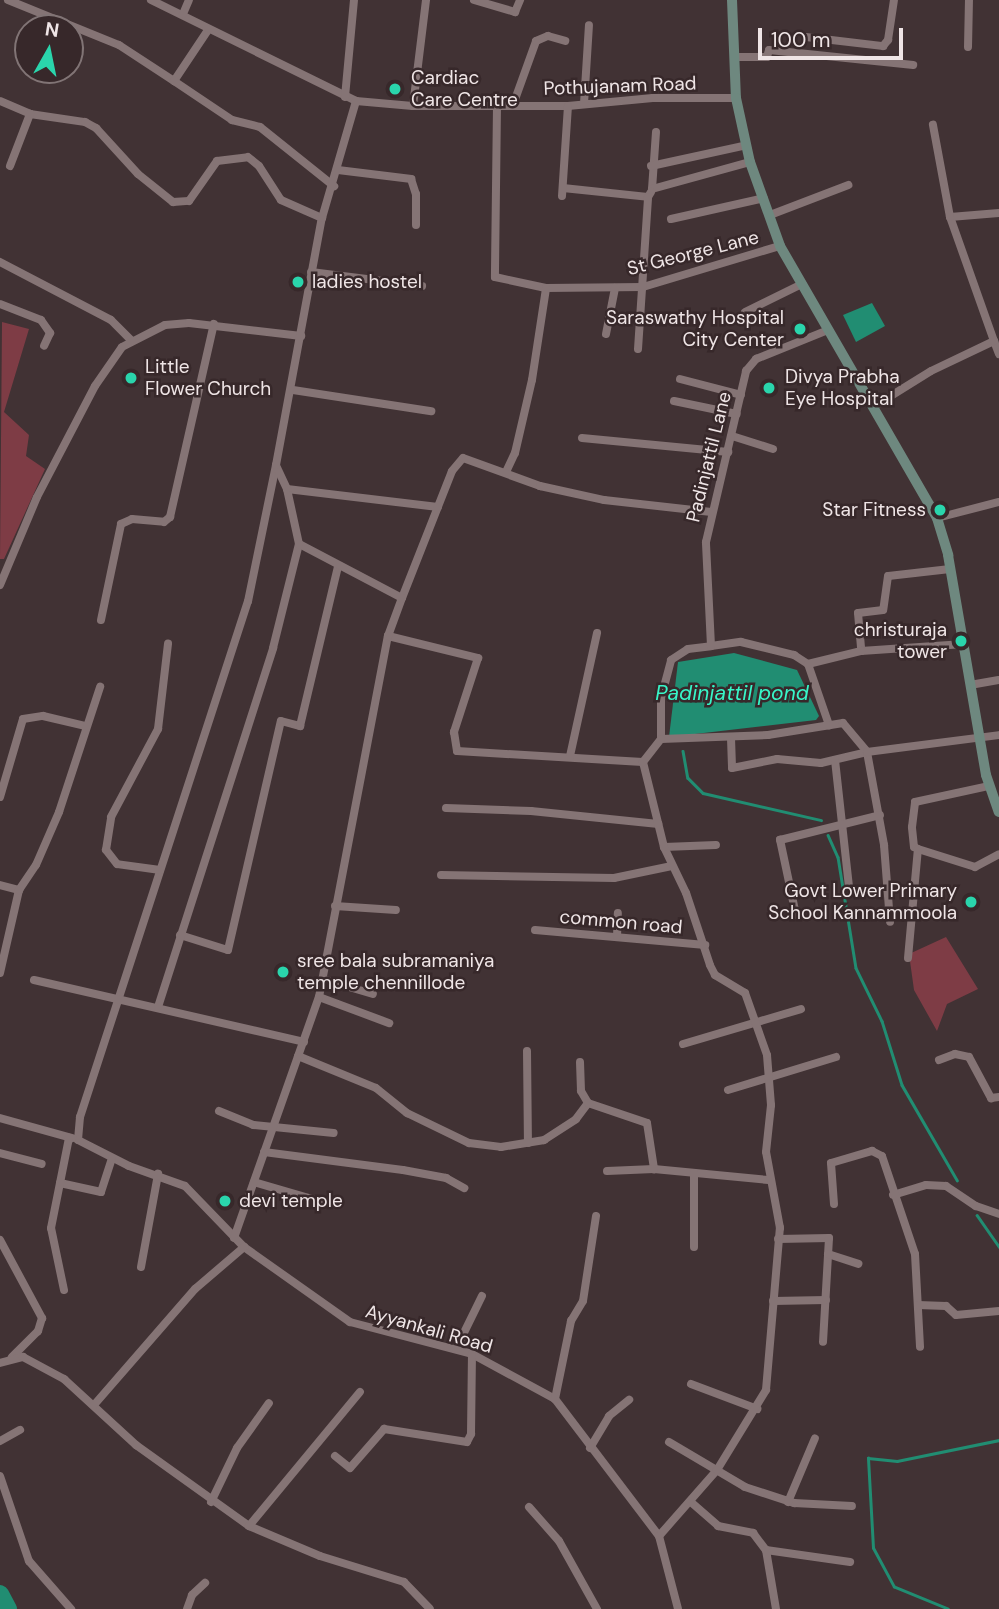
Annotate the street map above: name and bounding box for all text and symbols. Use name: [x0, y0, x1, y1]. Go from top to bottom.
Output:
north arrow: [14, 14, 84, 84]
scale bar: [761, 14, 906, 58]
text: N: [43, 16, 61, 43]
text: 100 m: [771, 26, 831, 54]
place label: Cardiac Care Centre: [411, 67, 518, 111]
street label: Pothujanam Road: [543, 72, 697, 100]
marker: Cardiac Care Centre: [385, 79, 405, 99]
street label: St George Lane: [625, 226, 761, 280]
place label: ladies hostel: [312, 271, 422, 293]
marker: ladies hostel: [290, 274, 306, 290]
place label: Saraswathy Hospital City Center: [606, 307, 784, 351]
marker: Saraswathy Hospital City Center: [790, 319, 810, 339]
place label: Little Flower Church: [145, 356, 271, 400]
place label: Divya Prabha Eye Hospital: [785, 366, 900, 410]
marker: Little Flower Church: [123, 370, 139, 386]
marker: Divya Prabha Eye Hospital: [759, 378, 779, 398]
street label: Padinjattil Lane: [682, 389, 736, 525]
place label: Star Fitness: [822, 499, 926, 521]
marker: Star Fitness: [932, 502, 948, 518]
place label: christuraja tower: [854, 619, 947, 663]
marker: christuraja tower: [953, 633, 969, 649]
water label: Padinjattil pond: [655, 680, 809, 706]
place label: Govt Lower Primary School Kannammoola: [768, 880, 957, 924]
marker: Govt Lower Primary School Kannammoola: [963, 894, 979, 910]
street label: common road: [559, 905, 683, 939]
place label: sree bala subramaniya temple chennillode: [297, 950, 494, 994]
marker: sree bala subramaniya temple chennillode: [275, 964, 291, 980]
place label: devi temple: [239, 1190, 343, 1212]
marker: devi temple: [217, 1193, 233, 1209]
street label: Ayyankali Road: [363, 1300, 495, 1358]

